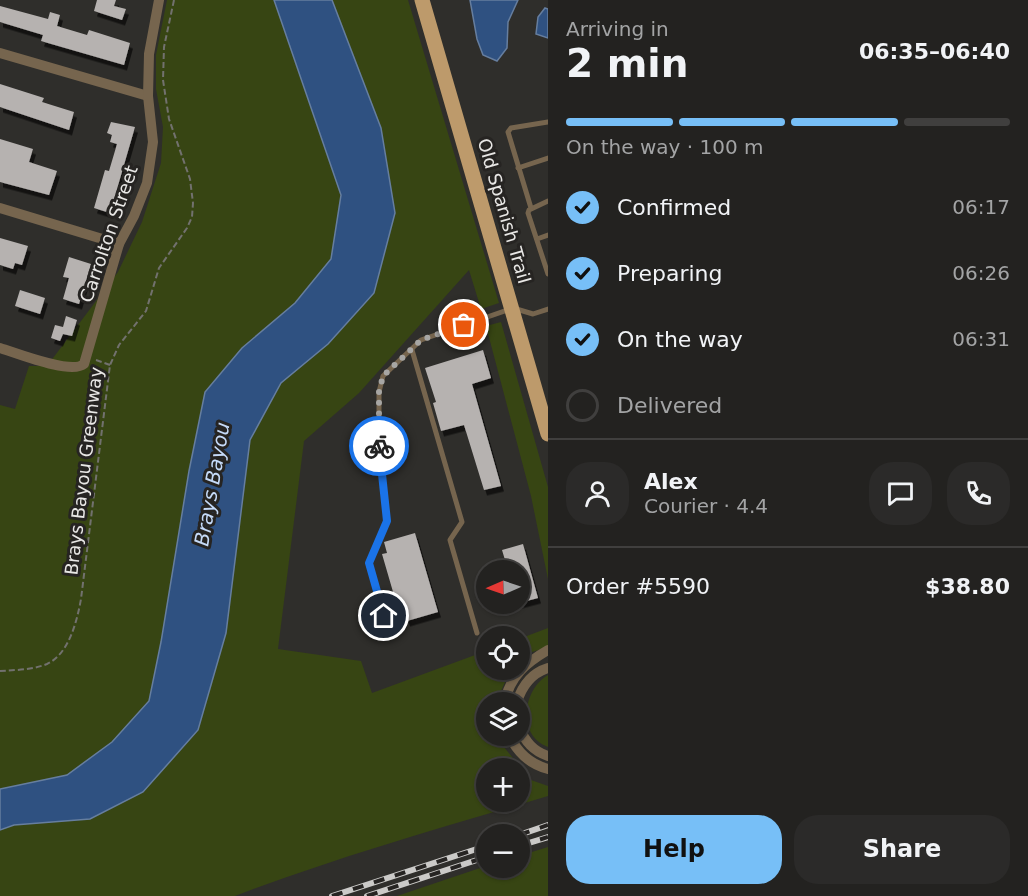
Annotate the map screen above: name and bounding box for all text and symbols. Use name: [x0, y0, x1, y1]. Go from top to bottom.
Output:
text: Arriving in: [566, 17, 669, 41]
text: 06:35–06:40: [859, 39, 1010, 64]
text: 2 min: [566, 41, 688, 86]
text: On the way · 100 m: [566, 135, 764, 159]
street label: Old Spanish Trail: [474, 136, 535, 286]
street label: Carrolton Street: [75, 163, 142, 305]
icon: check: [566, 191, 599, 224]
text: Confirmed: [617, 195, 731, 220]
text: 06:17: [952, 195, 1010, 219]
icon: check: [566, 257, 599, 290]
text: Preparing: [617, 261, 723, 286]
text: 06:26: [952, 261, 1010, 285]
pin: [438, 299, 489, 350]
icon: bag: [447, 308, 480, 341]
icon: check: [566, 323, 599, 356]
text: On the way: [617, 327, 743, 352]
text: 06:31: [952, 327, 1010, 351]
street label: Brays Bayou Greenway: [60, 365, 107, 576]
text: Delivered: [617, 393, 722, 418]
courier: [349, 416, 409, 476]
water label: Brays Bayou: [189, 420, 235, 548]
icon: bike: [363, 430, 396, 463]
button: person: [566, 462, 629, 525]
button: chat: [869, 462, 932, 525]
button: phone: [947, 462, 1010, 525]
text: Alex: [644, 469, 698, 494]
text: Courier · 4.4: [644, 494, 768, 518]
north arrow: [476, 560, 530, 614]
map controls: [476, 560, 530, 878]
text: Order #5590: [566, 574, 710, 599]
text: $38.80: [925, 574, 1010, 599]
pin: [358, 590, 409, 641]
icon: home: [367, 599, 400, 632]
button: locate: [476, 626, 530, 680]
button: layers: [476, 692, 530, 746]
button: +: [476, 758, 530, 812]
button: Help: [566, 815, 782, 884]
button: Share: [794, 815, 1010, 884]
button: −: [476, 824, 530, 878]

